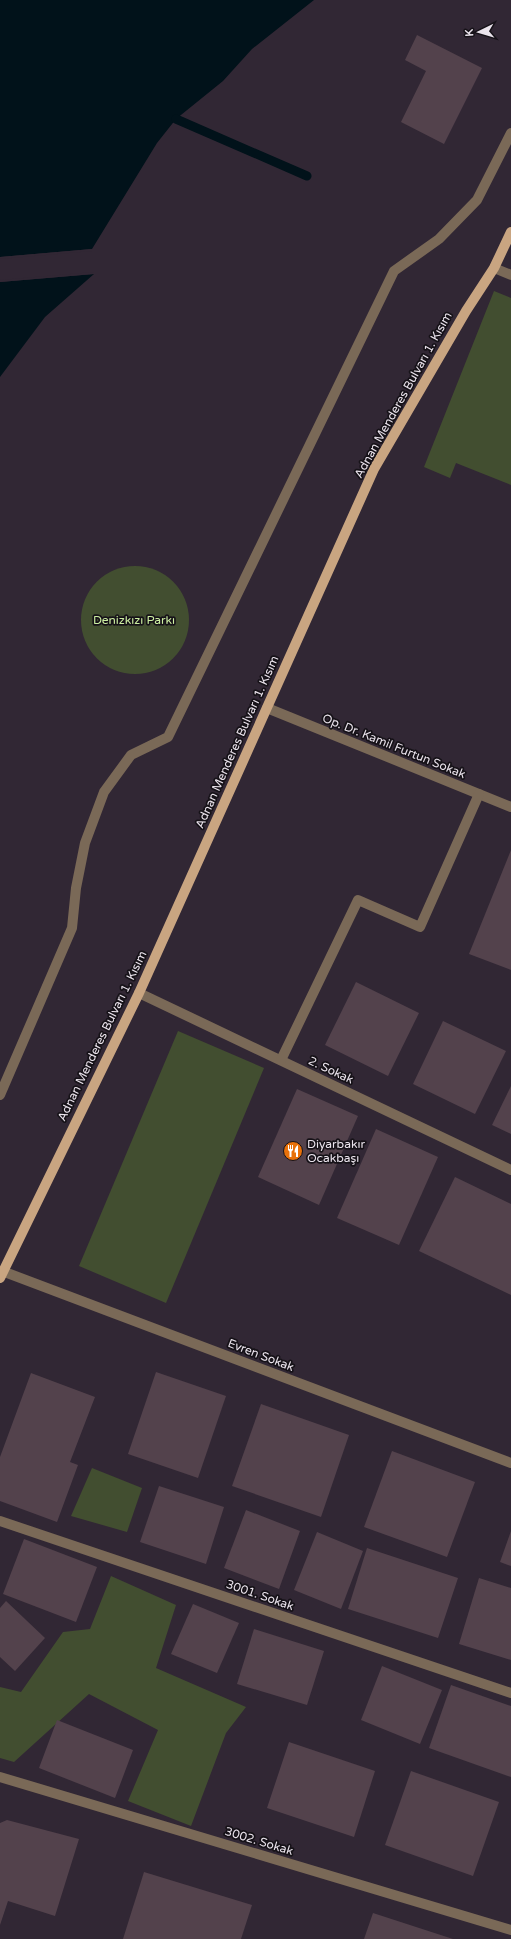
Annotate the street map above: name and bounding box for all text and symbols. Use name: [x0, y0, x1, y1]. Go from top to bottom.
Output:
north arrow: [459, 12, 499, 52]
text: K: [463, 28, 476, 37]
street label: Adnan Menderes Bulvarı 1. Kısım: [351, 310, 455, 480]
park label: Denizkızı Parkı: [93, 613, 175, 627]
street label: Adnan Menderes Bulvarı 1. Kısım: [192, 653, 282, 831]
street label: Op. Dr. Kamil Furtun Sokak: [320, 711, 468, 781]
street label: Adnan Menderes Bulvarı 1. Kısım: [55, 949, 149, 1123]
street label: 2. Sokak: [306, 1053, 356, 1087]
place label: Diyarbakır Ocakbaşı: [307, 1137, 365, 1165]
restaurant icon: Diyarbakır Ocakbaşı: [282, 1140, 304, 1162]
street label: Evren Sokak: [226, 1336, 297, 1374]
street label: 3001. Sokak: [224, 1577, 296, 1613]
street label: 3002. Sokak: [223, 1824, 295, 1858]

